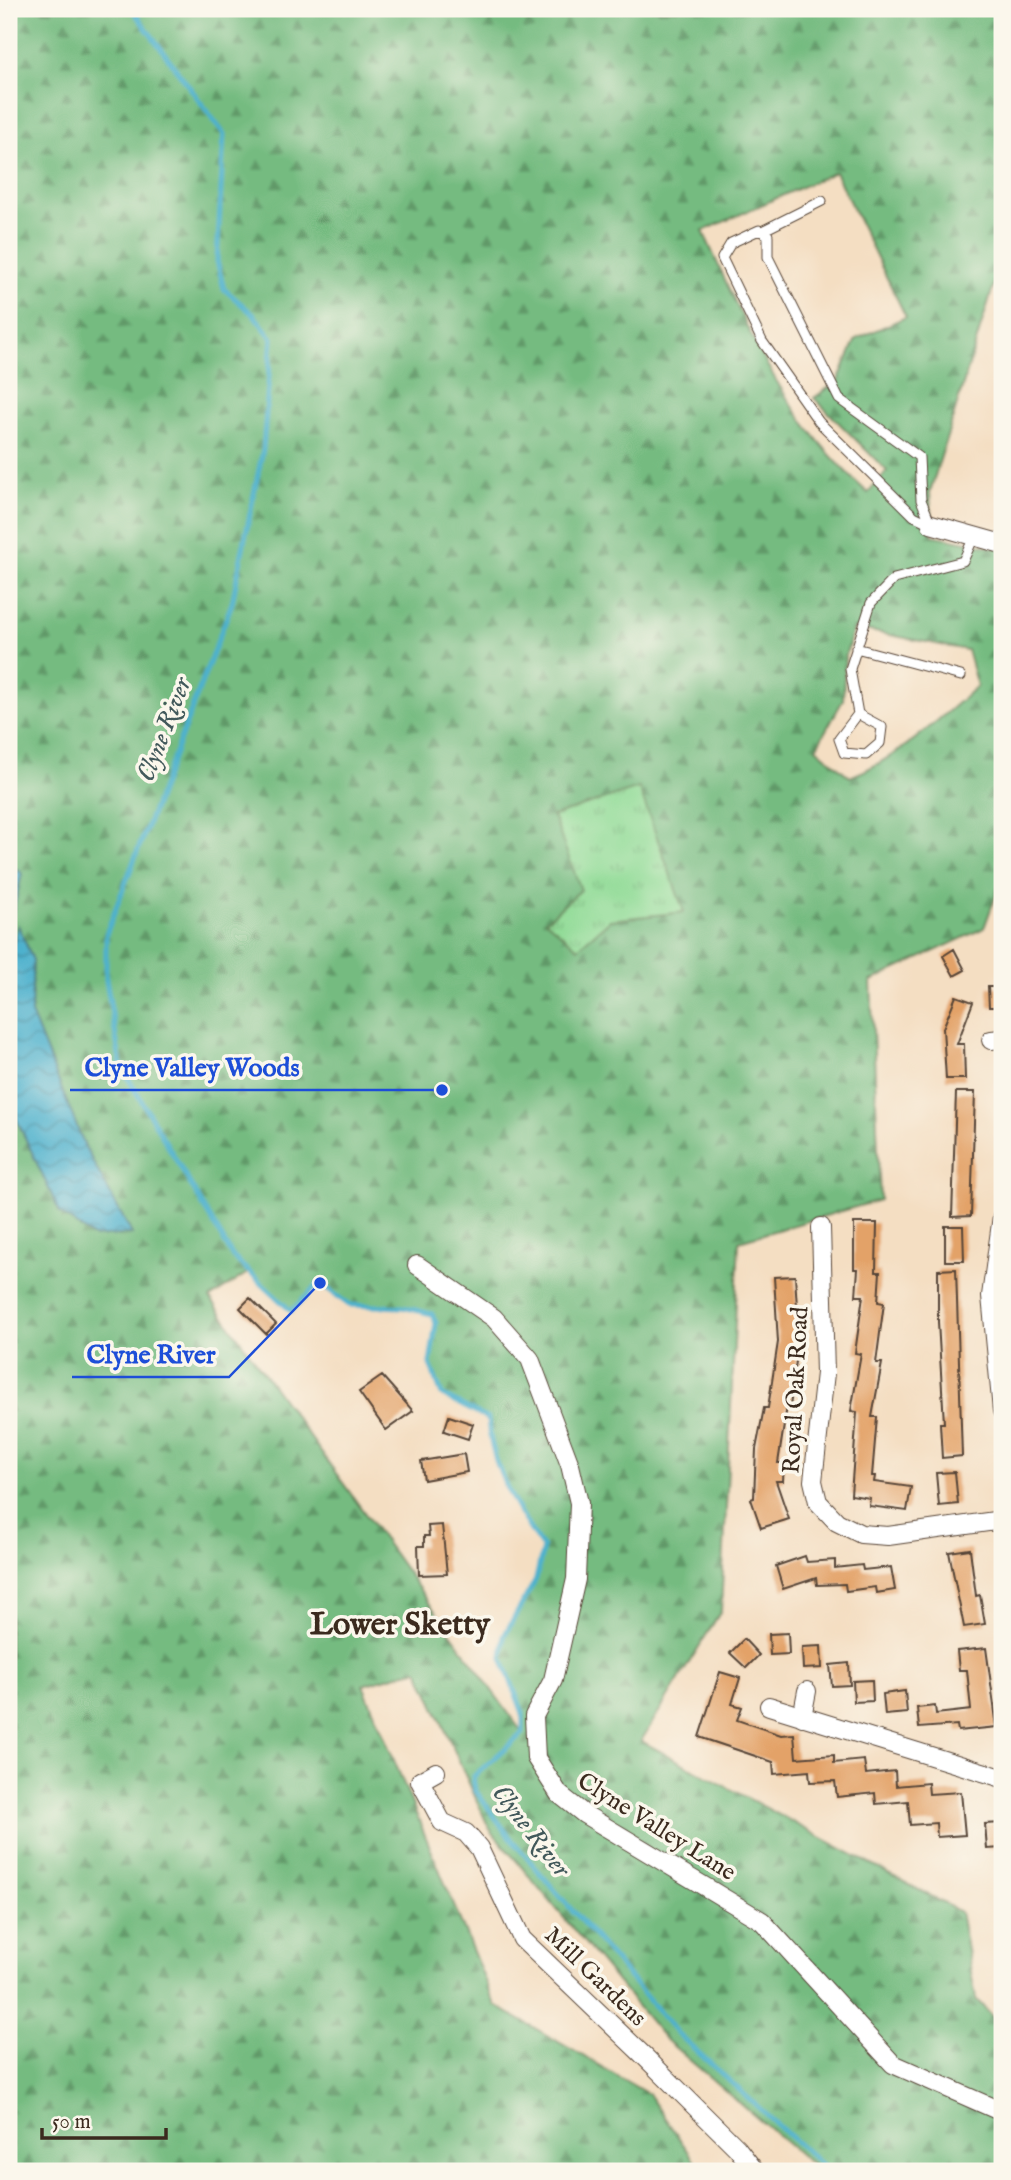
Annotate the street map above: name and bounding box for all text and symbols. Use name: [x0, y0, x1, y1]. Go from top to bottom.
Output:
water label: Clyne River: [129, 672, 200, 786]
callout: Clyne Valley Woods: [70, 1043, 313, 1090]
text: Clyne Valley Woods: [84, 1052, 300, 1085]
street label: Royal Oak Road: [777, 1306, 816, 1474]
callout: Clyne River: [72, 1330, 229, 1377]
text: Clyne River: [87, 1339, 216, 1372]
district label: Lower Sketty: [310, 1605, 491, 1646]
street label: Clyne Valley Lane: [571, 1766, 741, 1888]
water label: Clyne River: [484, 1778, 578, 1885]
street label: Mill Gardens: [537, 1921, 653, 2034]
scale bar: [42, 2096, 166, 2140]
text: 50 m: [52, 2109, 91, 2136]

